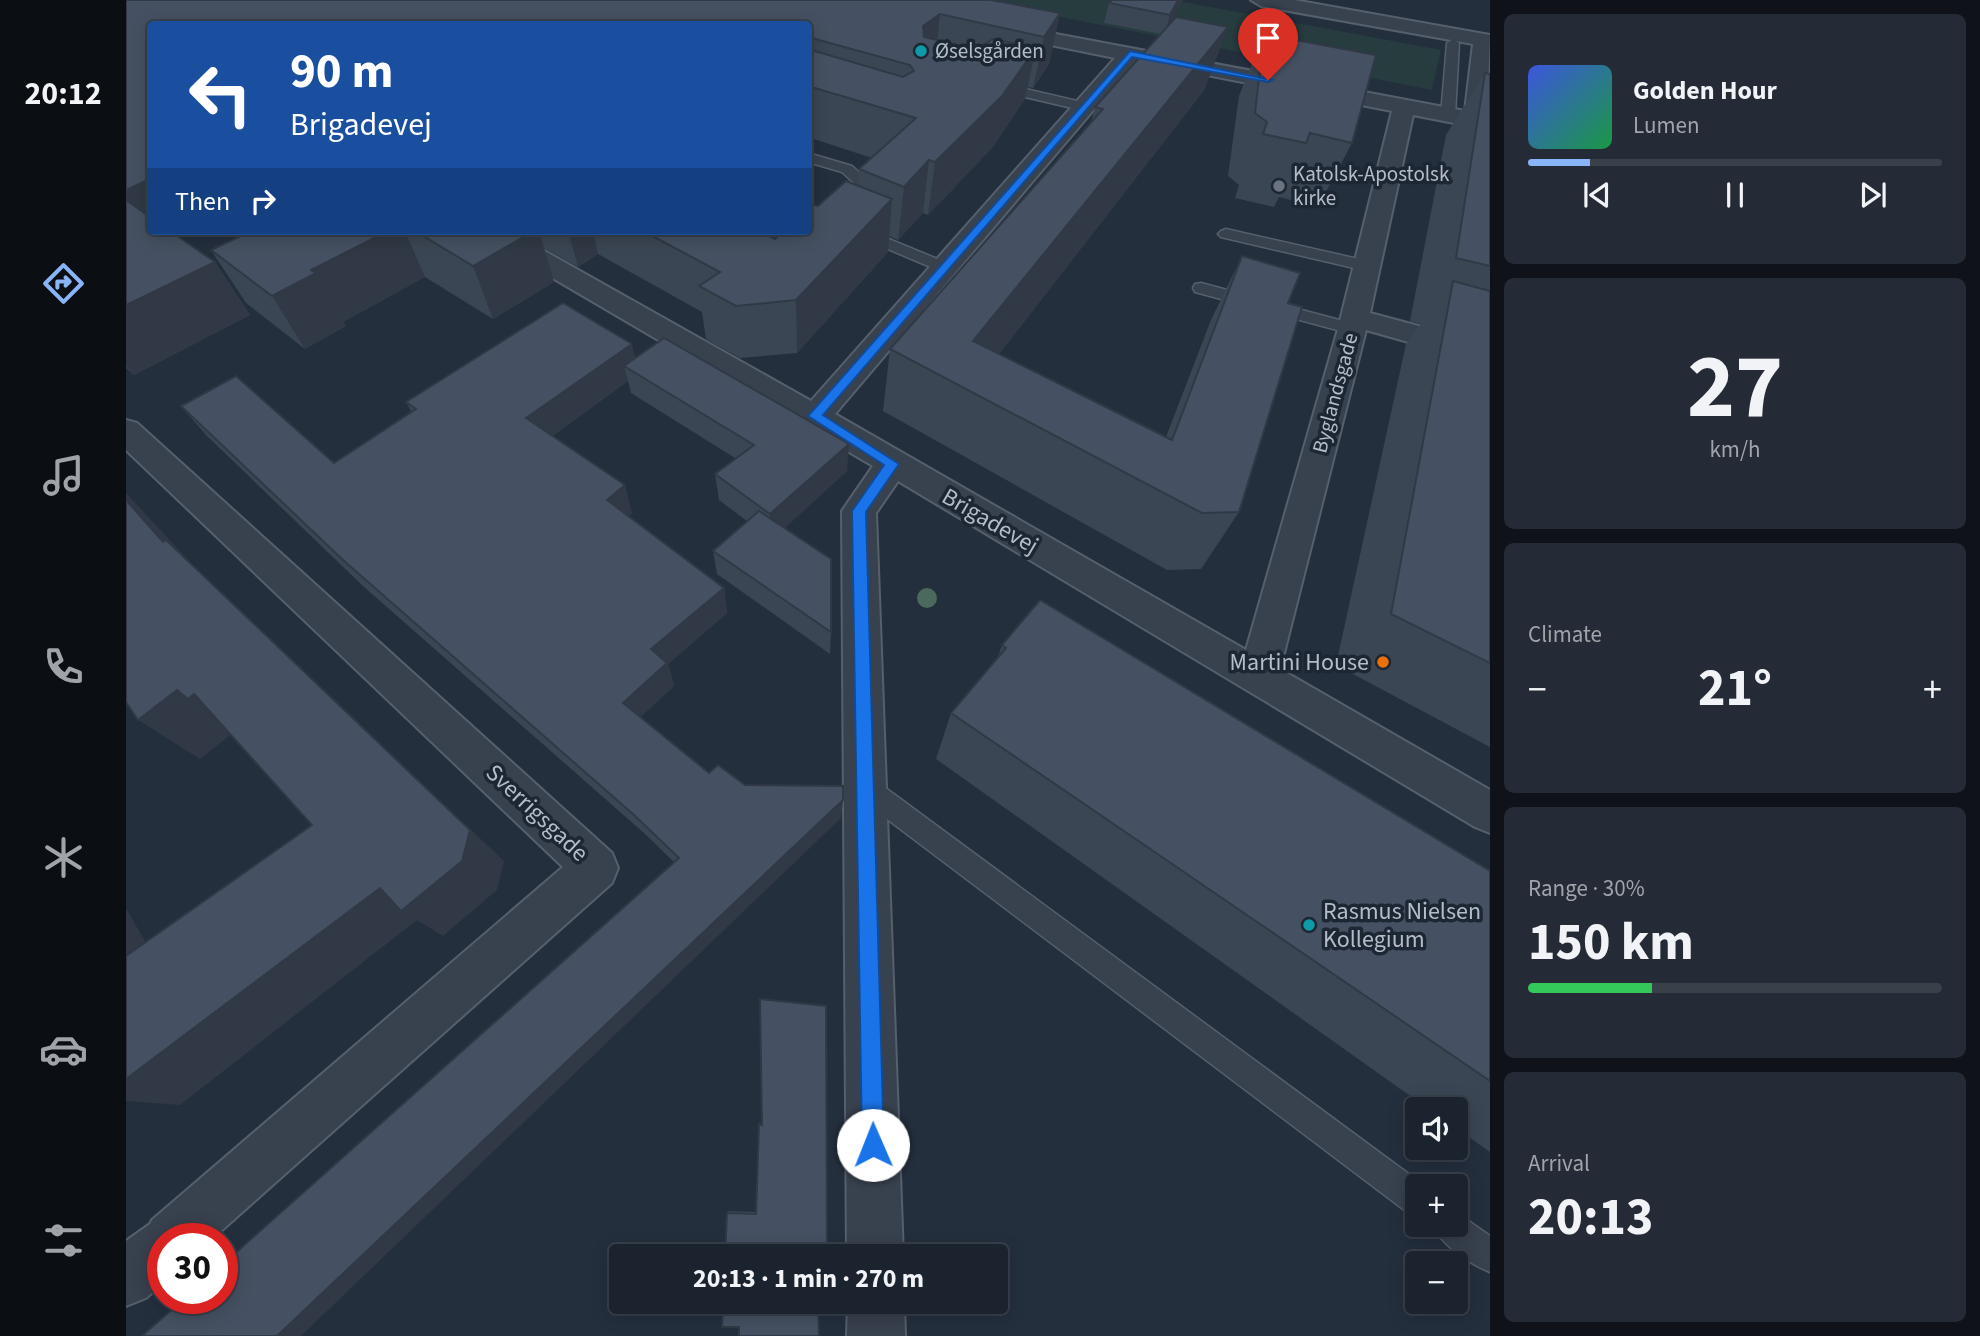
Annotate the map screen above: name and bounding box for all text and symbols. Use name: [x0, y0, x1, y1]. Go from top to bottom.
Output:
pin: [1238, 8, 1298, 80]
icon: arrive: [1249, 19, 1287, 57]
place label: Øselsgården: [935, 36, 1044, 66]
text: 90 m: [290, 37, 394, 107]
marker: Øselsgården: [913, 43, 929, 59]
icon: left: [175, 49, 266, 140]
text: 20:12: [24, 71, 102, 117]
text: Golden Hour: [1633, 72, 1777, 109]
text: Brigadevej: [290, 102, 432, 148]
text: Lumen: [1633, 109, 1700, 142]
place label: Katolsk-Apostolsk kirke: [1293, 159, 1450, 213]
icon: previous: [1578, 176, 1616, 214]
icon: pause: [1716, 176, 1754, 214]
icon: next: [1854, 176, 1892, 214]
marker: Katolsk-Apostolsk kirke: [1271, 178, 1287, 194]
icon: right: [244, 182, 282, 220]
text: Then: [175, 183, 230, 220]
icon: directions: [39, 259, 88, 308]
text: 27: [1687, 323, 1783, 452]
street label: Byglandsgade: [1305, 330, 1365, 456]
text: km/h: [1709, 433, 1761, 466]
icon: music: [39, 451, 88, 500]
street label: Brigadevej: [935, 479, 1045, 563]
text: Climate: [1528, 618, 1602, 651]
icon: phone: [39, 642, 88, 691]
place label: Martini House: [1230, 645, 1369, 680]
text: 21°: [1698, 652, 1772, 726]
marker: Martini House: [1375, 654, 1391, 670]
text: −: [1528, 663, 1547, 717]
text: +: [1923, 663, 1942, 717]
street label: Sverrigsgade: [478, 756, 596, 870]
icon: climate: [39, 833, 88, 882]
text: Range · 30%: [1528, 872, 1645, 905]
place label: Rasmus Nielsen Kollegium: [1323, 894, 1481, 957]
text: 150 km: [1528, 906, 1694, 980]
marker: Rasmus Nielsen Kollegium: [1301, 917, 1317, 933]
icon: car: [39, 1025, 88, 1074]
map controls: [1405, 1097, 1468, 1314]
button: sound: [1405, 1097, 1468, 1160]
position arrow: [836, 1108, 910, 1182]
text: Arrival: [1528, 1147, 1590, 1180]
button: +: [1405, 1174, 1468, 1237]
text: 20:13: [1528, 1181, 1653, 1255]
icon: filters: [39, 1216, 88, 1265]
speed limit sign: 30: [147, 1223, 238, 1314]
button: −: [1405, 1251, 1468, 1314]
text: 20:13 · 1 min · 270 m: [693, 1260, 924, 1297]

